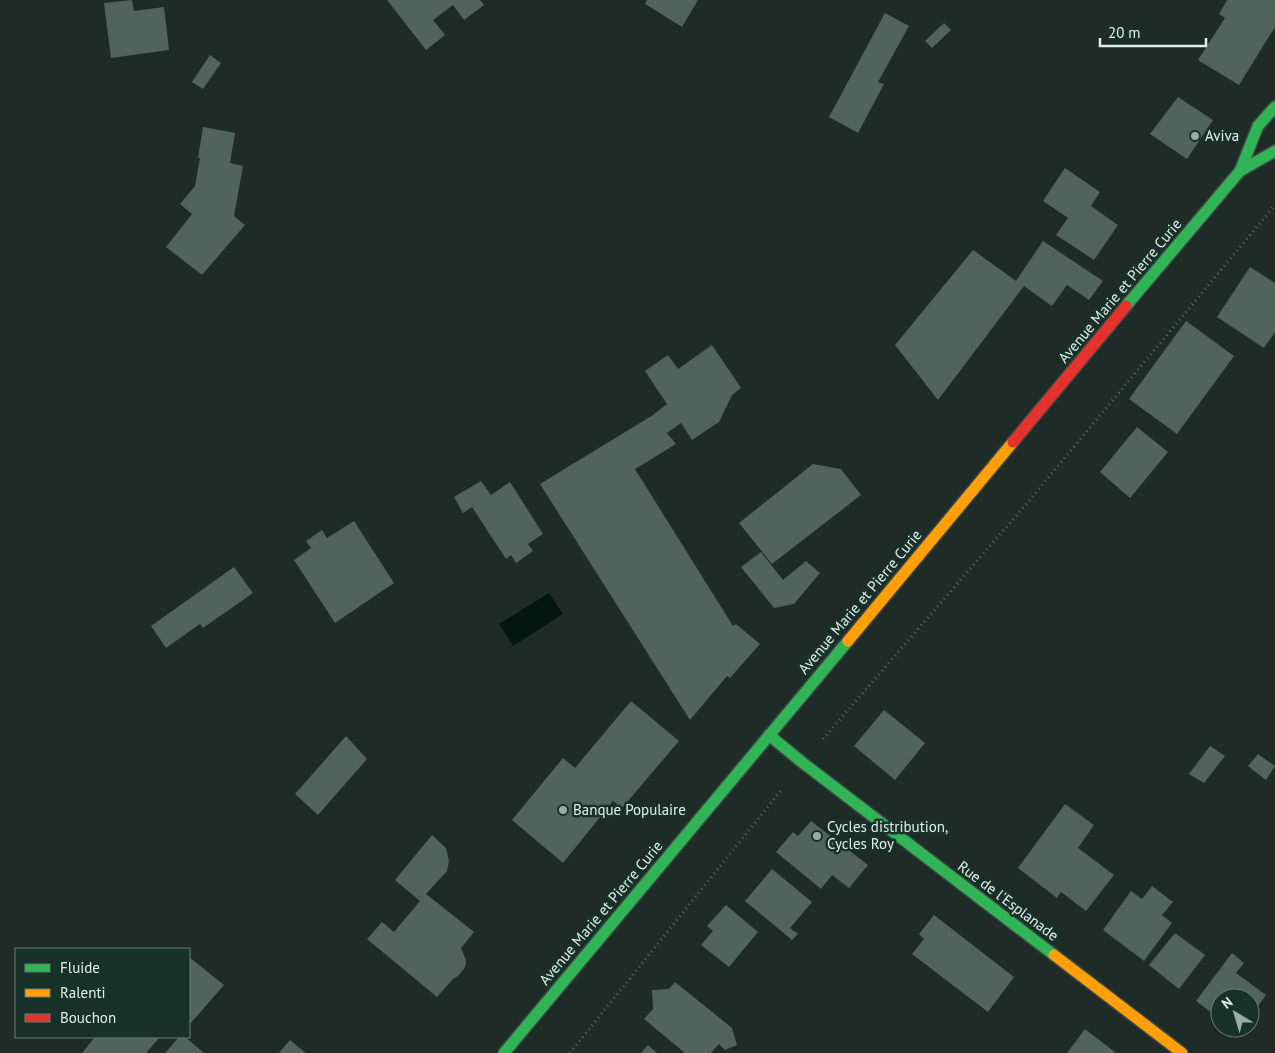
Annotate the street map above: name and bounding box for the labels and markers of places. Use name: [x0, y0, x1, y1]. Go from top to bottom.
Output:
place label: Aviva: [1205, 126, 1239, 145]
marker: Aviva: [1189, 130, 1201, 142]
place label: Banque Populaire: [573, 800, 686, 819]
marker: Banque Populaire: [557, 804, 569, 816]
place label: Cycles distribution, Cycles Roy: [827, 817, 948, 853]
marker: Cycles distribution, Cycles Roy: [811, 830, 823, 842]

